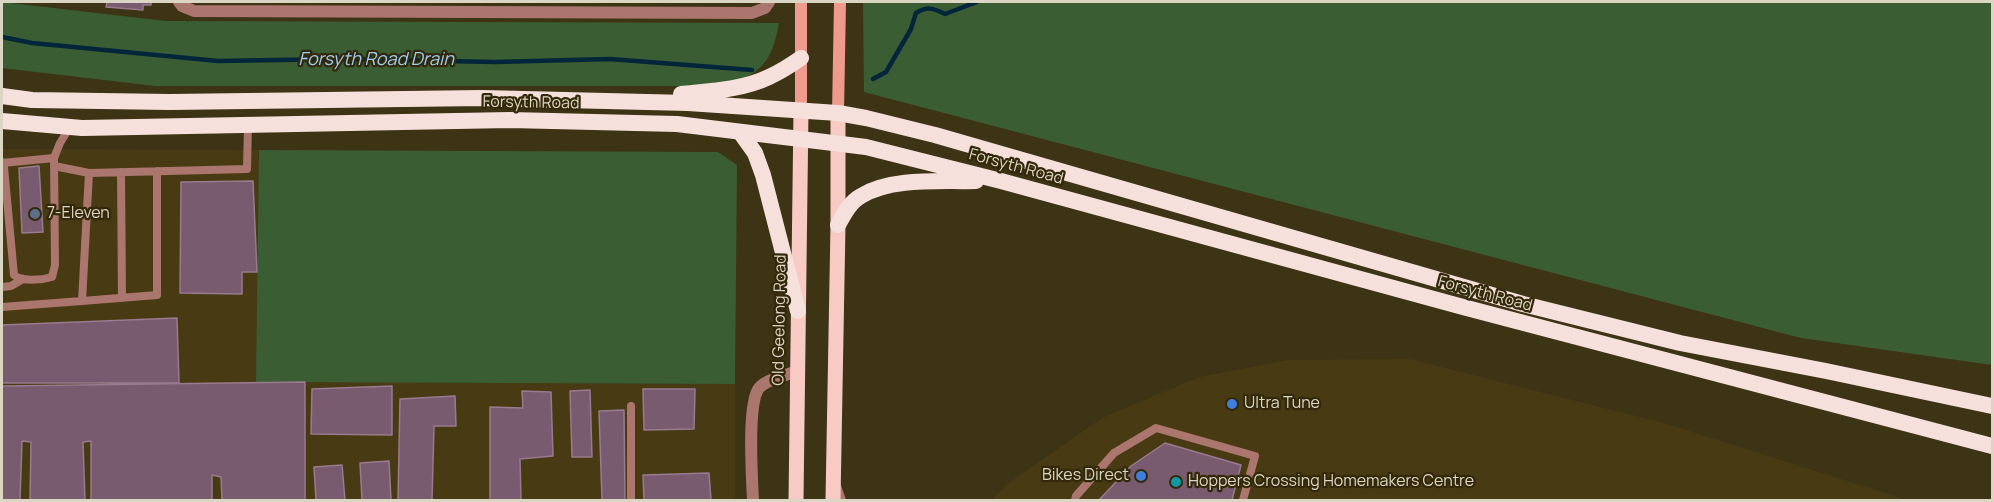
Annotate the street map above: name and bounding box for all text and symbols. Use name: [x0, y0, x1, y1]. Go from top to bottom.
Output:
water label: Forsyth Road Drain: [298, 49, 454, 71]
street label: Forsyth Road: [482, 93, 580, 113]
street label: Forsyth Road: [967, 145, 1065, 189]
place label: 7-Eleven: [47, 204, 110, 224]
marker: 7-Eleven: [28, 207, 42, 221]
street label: Old Geelong Road: [769, 254, 791, 386]
street label: Forsyth Road: [1436, 272, 1534, 316]
place label: Ultra Tune: [1244, 394, 1320, 414]
marker: Ultra Tune: [1225, 397, 1239, 411]
place label: Bikes Direct: [1042, 466, 1129, 486]
marker: Bikes Direct: [1134, 469, 1148, 483]
place label: Hoppers Crossing Homemakers Centre: [1188, 472, 1474, 492]
marker: Hoppers Crossing Homemakers Centre: [1169, 475, 1183, 489]

